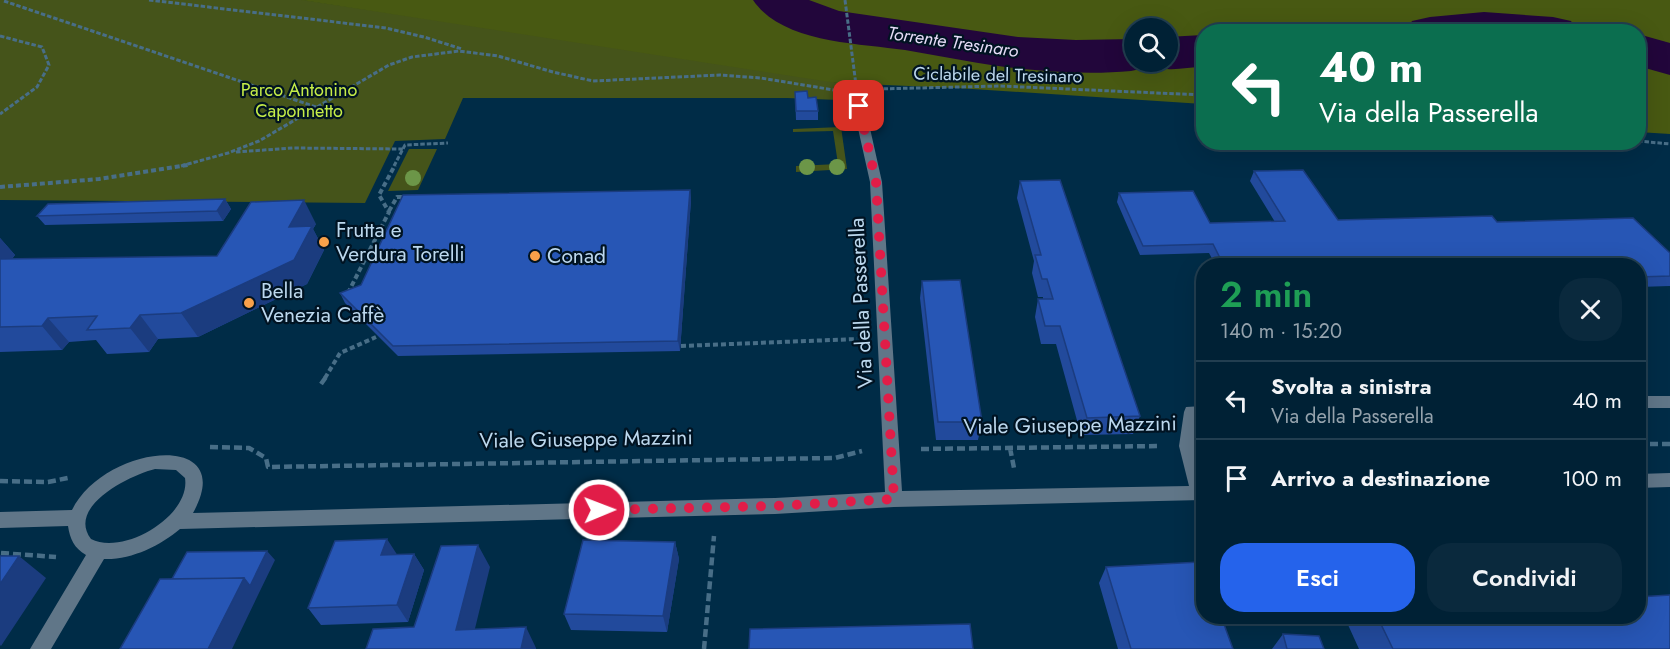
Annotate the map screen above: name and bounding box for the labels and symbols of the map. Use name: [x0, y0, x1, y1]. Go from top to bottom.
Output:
water label: Torrente Tresinaro: [886, 20, 1020, 64]
street label: Ciclabile del Tresinaro: [913, 61, 1083, 89]
park label: Parco Antonino Caponnetto: [241, 77, 357, 124]
pin: [833, 80, 884, 131]
place label: Frutta e Verdura Torelli: [336, 215, 465, 269]
street label: Via della Passerella: [842, 217, 880, 389]
marker: Frutta e Verdura Torelli: [317, 235, 331, 249]
place label: Conad: [547, 241, 606, 271]
marker: Conad: [528, 249, 542, 263]
place label: Bella Venezia Caffè: [261, 276, 385, 330]
marker: Bella Venezia Caffè: [242, 296, 256, 310]
street label: Viale Giuseppe Mazzini: [963, 408, 1177, 442]
street label: Viale Giuseppe Mazzini: [479, 422, 693, 456]
position arrow: [567, 478, 631, 542]

